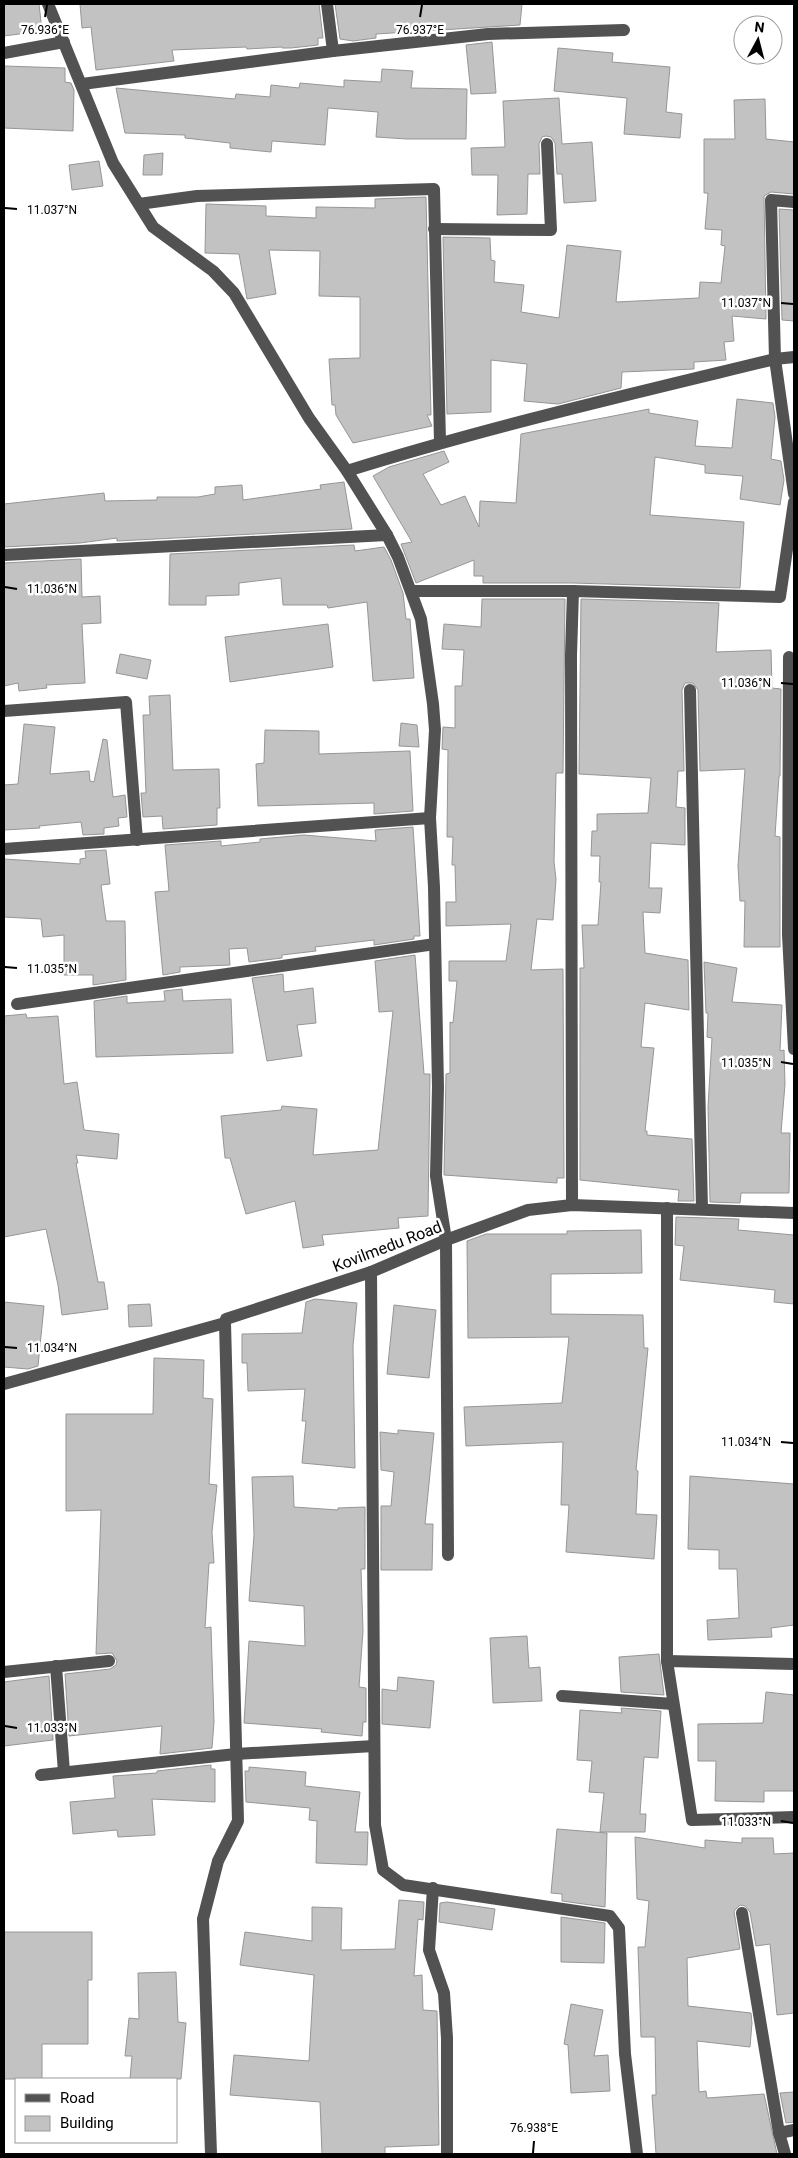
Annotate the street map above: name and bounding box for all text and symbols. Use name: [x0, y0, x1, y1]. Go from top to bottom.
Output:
north arrow: [733, 15, 783, 65]
text: N: [754, 19, 765, 36]
text: 76.936°E: [21, 23, 69, 37]
text: 76.937°E: [396, 23, 444, 37]
text: 11.037°N: [27, 203, 77, 217]
text: 11.037°N: [721, 296, 771, 310]
text: 11.036°N: [27, 582, 77, 596]
text: 11.036°N: [721, 676, 771, 690]
text: 11.035°N: [27, 962, 77, 976]
text: 11.035°N: [721, 1056, 771, 1070]
street label: Kovilmedu Road: [330, 1217, 444, 1276]
text: 11.034°N: [27, 1341, 77, 1355]
text: 11.034°N: [721, 1435, 771, 1449]
text: 11.033°N: [27, 1721, 77, 1735]
text: 11.033°N: [721, 1815, 771, 1829]
legend: [15, 2078, 178, 2143]
text: Road: [60, 2089, 94, 2107]
text: Building: [60, 2114, 114, 2132]
text: 76.938°E: [510, 2121, 558, 2135]

